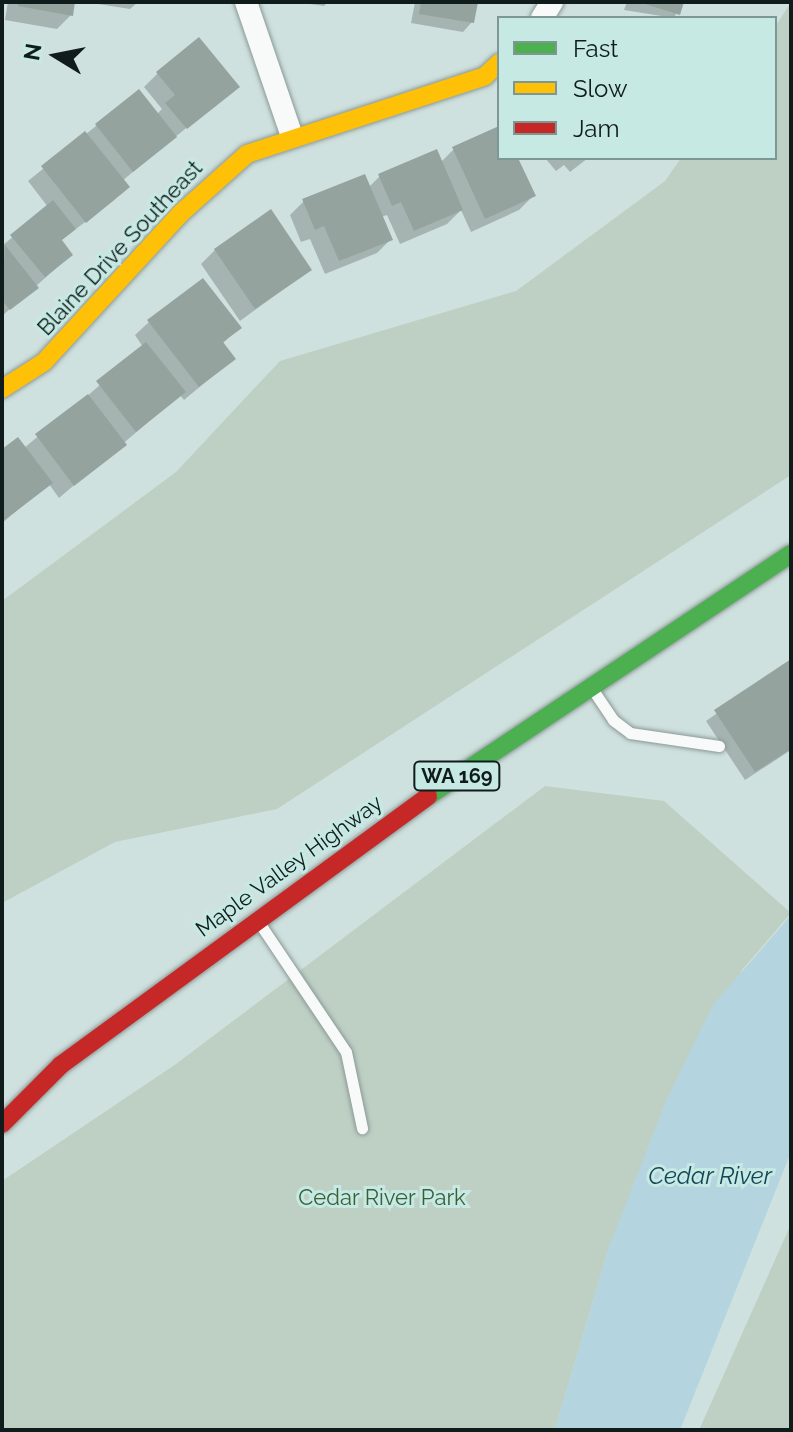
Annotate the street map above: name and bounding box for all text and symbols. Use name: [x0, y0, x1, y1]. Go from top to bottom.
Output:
north arrow: [16, 16, 96, 96]
legend: [497, 16, 777, 160]
text: Fast: [573, 34, 618, 63]
text: N: [18, 41, 47, 62]
text: Slow: [573, 74, 627, 103]
text: Jam: [573, 114, 619, 143]
street label: Blaine Drive Southeast: [32, 155, 208, 341]
road number: WA 169: [413, 760, 501, 792]
street label: Maple Valley Highway: [190, 789, 388, 943]
water label: Cedar River: [648, 1162, 772, 1190]
park label: Cedar River Park: [298, 1185, 466, 1211]

